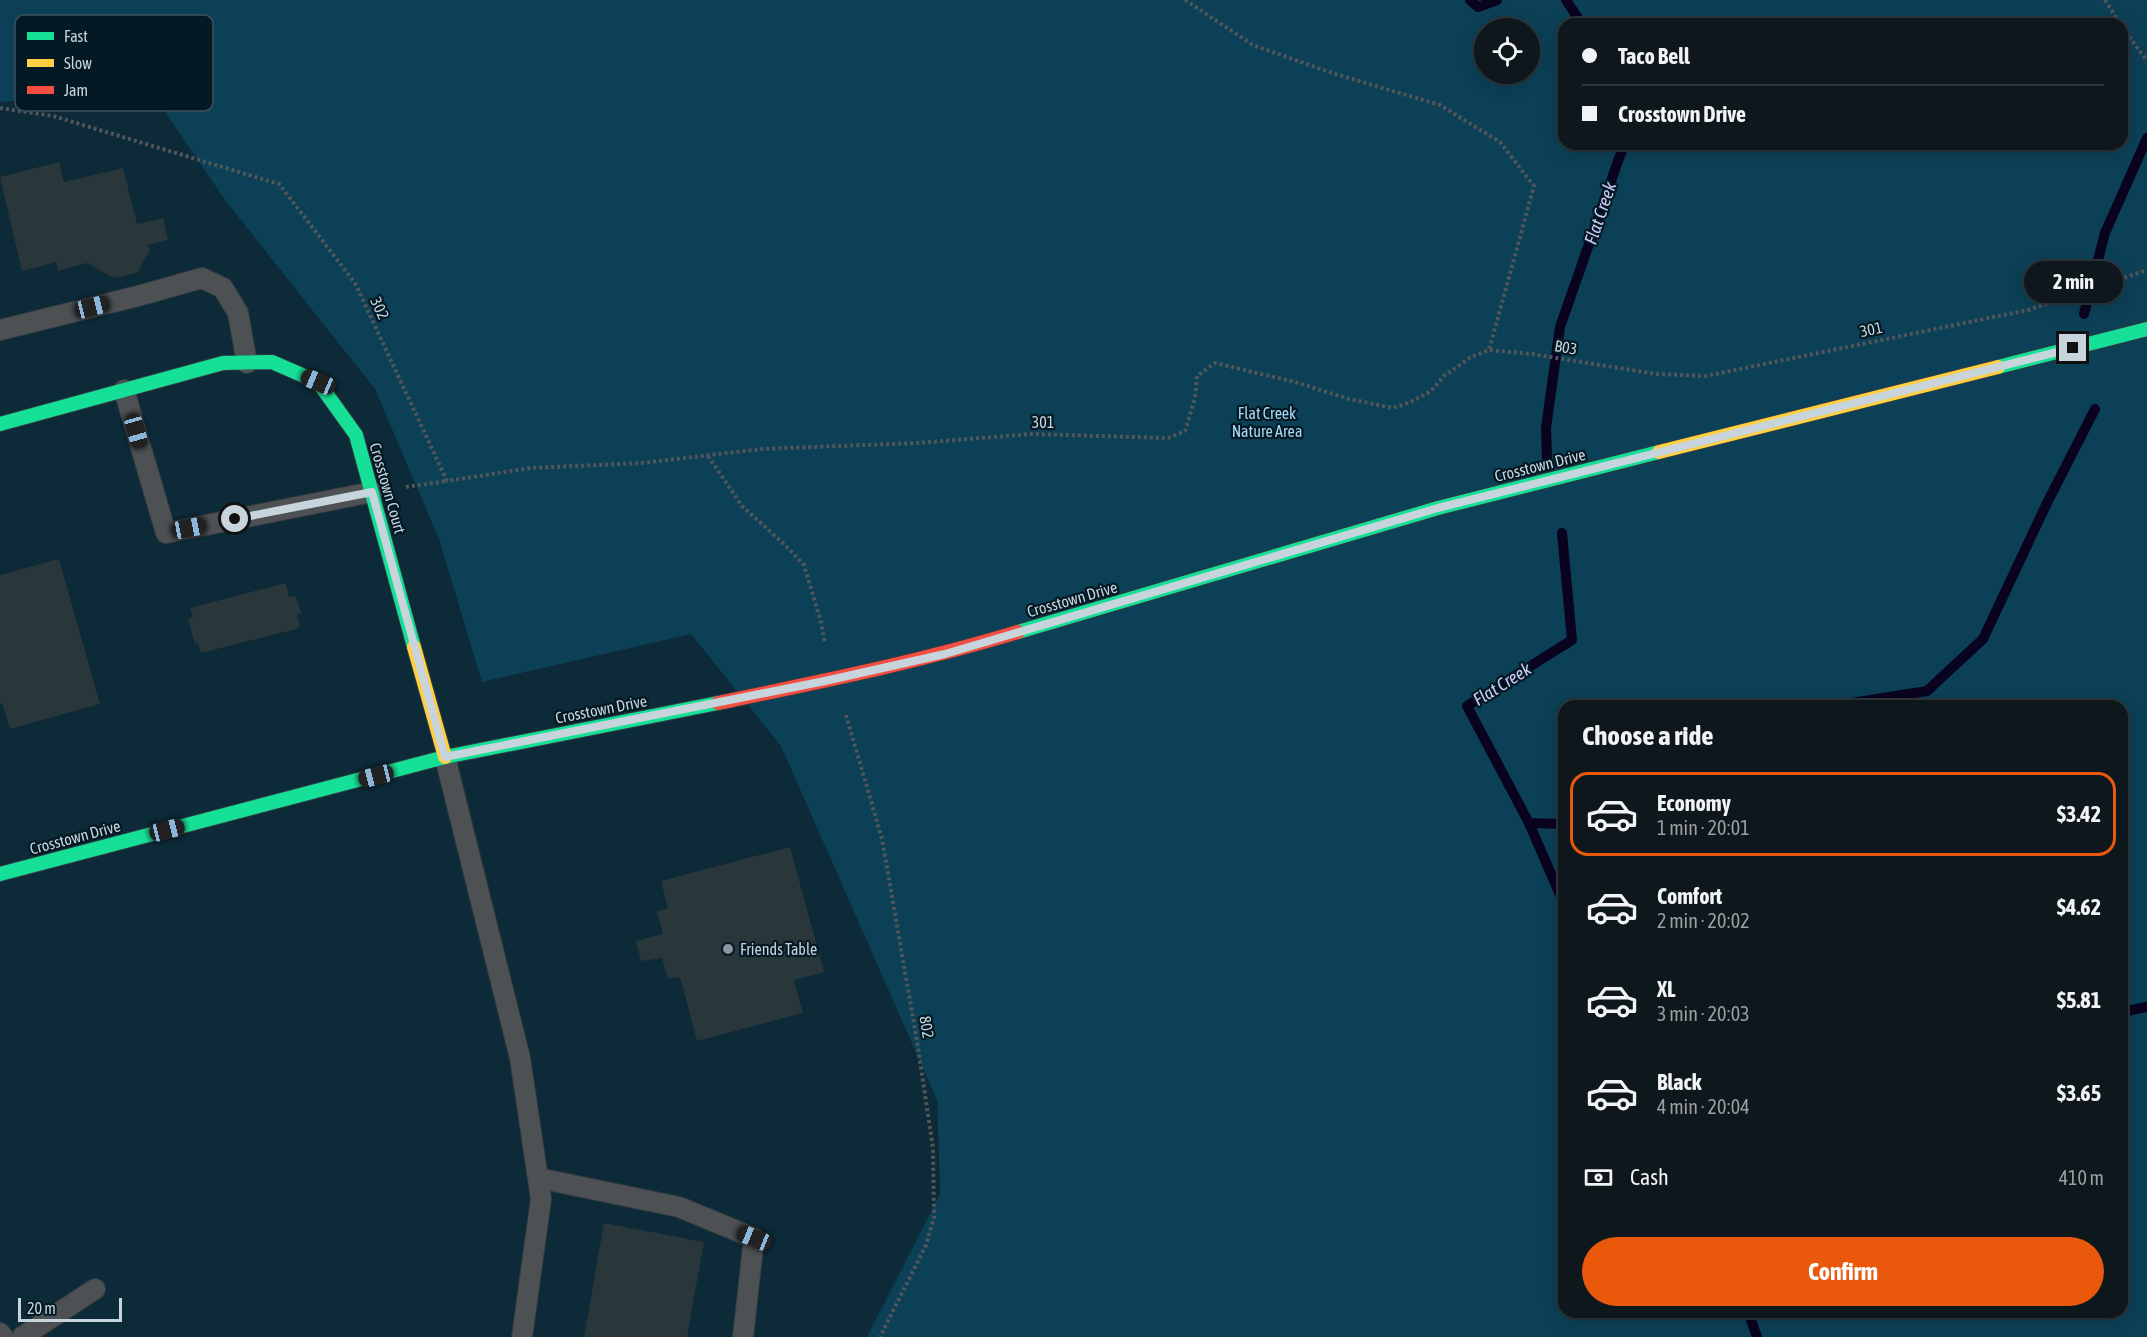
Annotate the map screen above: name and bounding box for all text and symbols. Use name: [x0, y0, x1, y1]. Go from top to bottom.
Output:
legend: [15, 15, 213, 111]
map controls: [1474, 18, 1540, 84]
button: locate: [1474, 18, 1540, 84]
text: Fast: [64, 27, 88, 45]
text: Taco Bell: [1618, 43, 1690, 69]
text: Slow: [64, 54, 92, 72]
text: Jam: [64, 81, 88, 99]
text: Crosstown Drive: [1618, 101, 1746, 127]
water label: Flat Creek: [1580, 178, 1621, 247]
callout: 2 min: [2024, 261, 2122, 303]
text: 2 min: [2053, 270, 2094, 293]
car: [72, 294, 112, 320]
street label: 302: [367, 294, 393, 322]
street label: 301: [1858, 318, 1884, 340]
route end: [2059, 334, 2086, 361]
street label: B03: [1553, 336, 1579, 358]
car: [298, 367, 338, 397]
park label: Flat Creek Nature Area: [1232, 404, 1302, 440]
car: [122, 411, 150, 451]
street label: 301: [1032, 413, 1054, 431]
street label: Crosstown Court: [366, 440, 410, 536]
street label: Crosstown Drive: [1493, 445, 1587, 485]
route start: [221, 505, 248, 532]
car: [170, 516, 208, 540]
street label: Crosstown Drive: [1025, 578, 1119, 620]
water label: Flat Creek: [1469, 657, 1536, 710]
street label: Crosstown Drive: [554, 691, 648, 727]
text: Choose a ride: [1582, 720, 1714, 751]
car: [356, 763, 396, 789]
icon: car: [1585, 787, 1639, 841]
text: Economy: [1657, 790, 1731, 816]
text: $3.42: [2057, 801, 2101, 827]
street label: Crosstown Drive: [28, 816, 122, 858]
text: 1 min · 20:01: [1657, 816, 1750, 839]
car: [147, 817, 187, 843]
icon: car: [1585, 880, 1639, 934]
text: Comfort: [1657, 883, 1722, 909]
text: $4.62: [2057, 894, 2101, 920]
text: 2 min · 20:02: [1657, 909, 1750, 932]
place label: Friends Table: [740, 940, 817, 958]
marker: Friends Table: [721, 942, 735, 956]
icon: car: [1585, 973, 1639, 1027]
text: XL: [1657, 976, 1675, 1002]
text: $5.81: [2057, 987, 2101, 1013]
text: 3 min · 20:03: [1657, 1002, 1750, 1025]
street label: 802: [916, 1014, 938, 1040]
icon: car: [1585, 1066, 1639, 1120]
text: Black: [1657, 1069, 1701, 1095]
text: $3.65: [2057, 1080, 2101, 1106]
text: 4 min · 20:04: [1657, 1095, 1750, 1118]
icon: cash: [1582, 1161, 1615, 1194]
text: Cash: [1630, 1164, 1669, 1190]
text: 410 m: [2059, 1166, 2104, 1189]
car: [734, 1223, 774, 1253]
button: Confirm: [1582, 1237, 2104, 1306]
scale bar: [18, 1295, 122, 1322]
text: 20 m: [27, 1299, 56, 1317]

